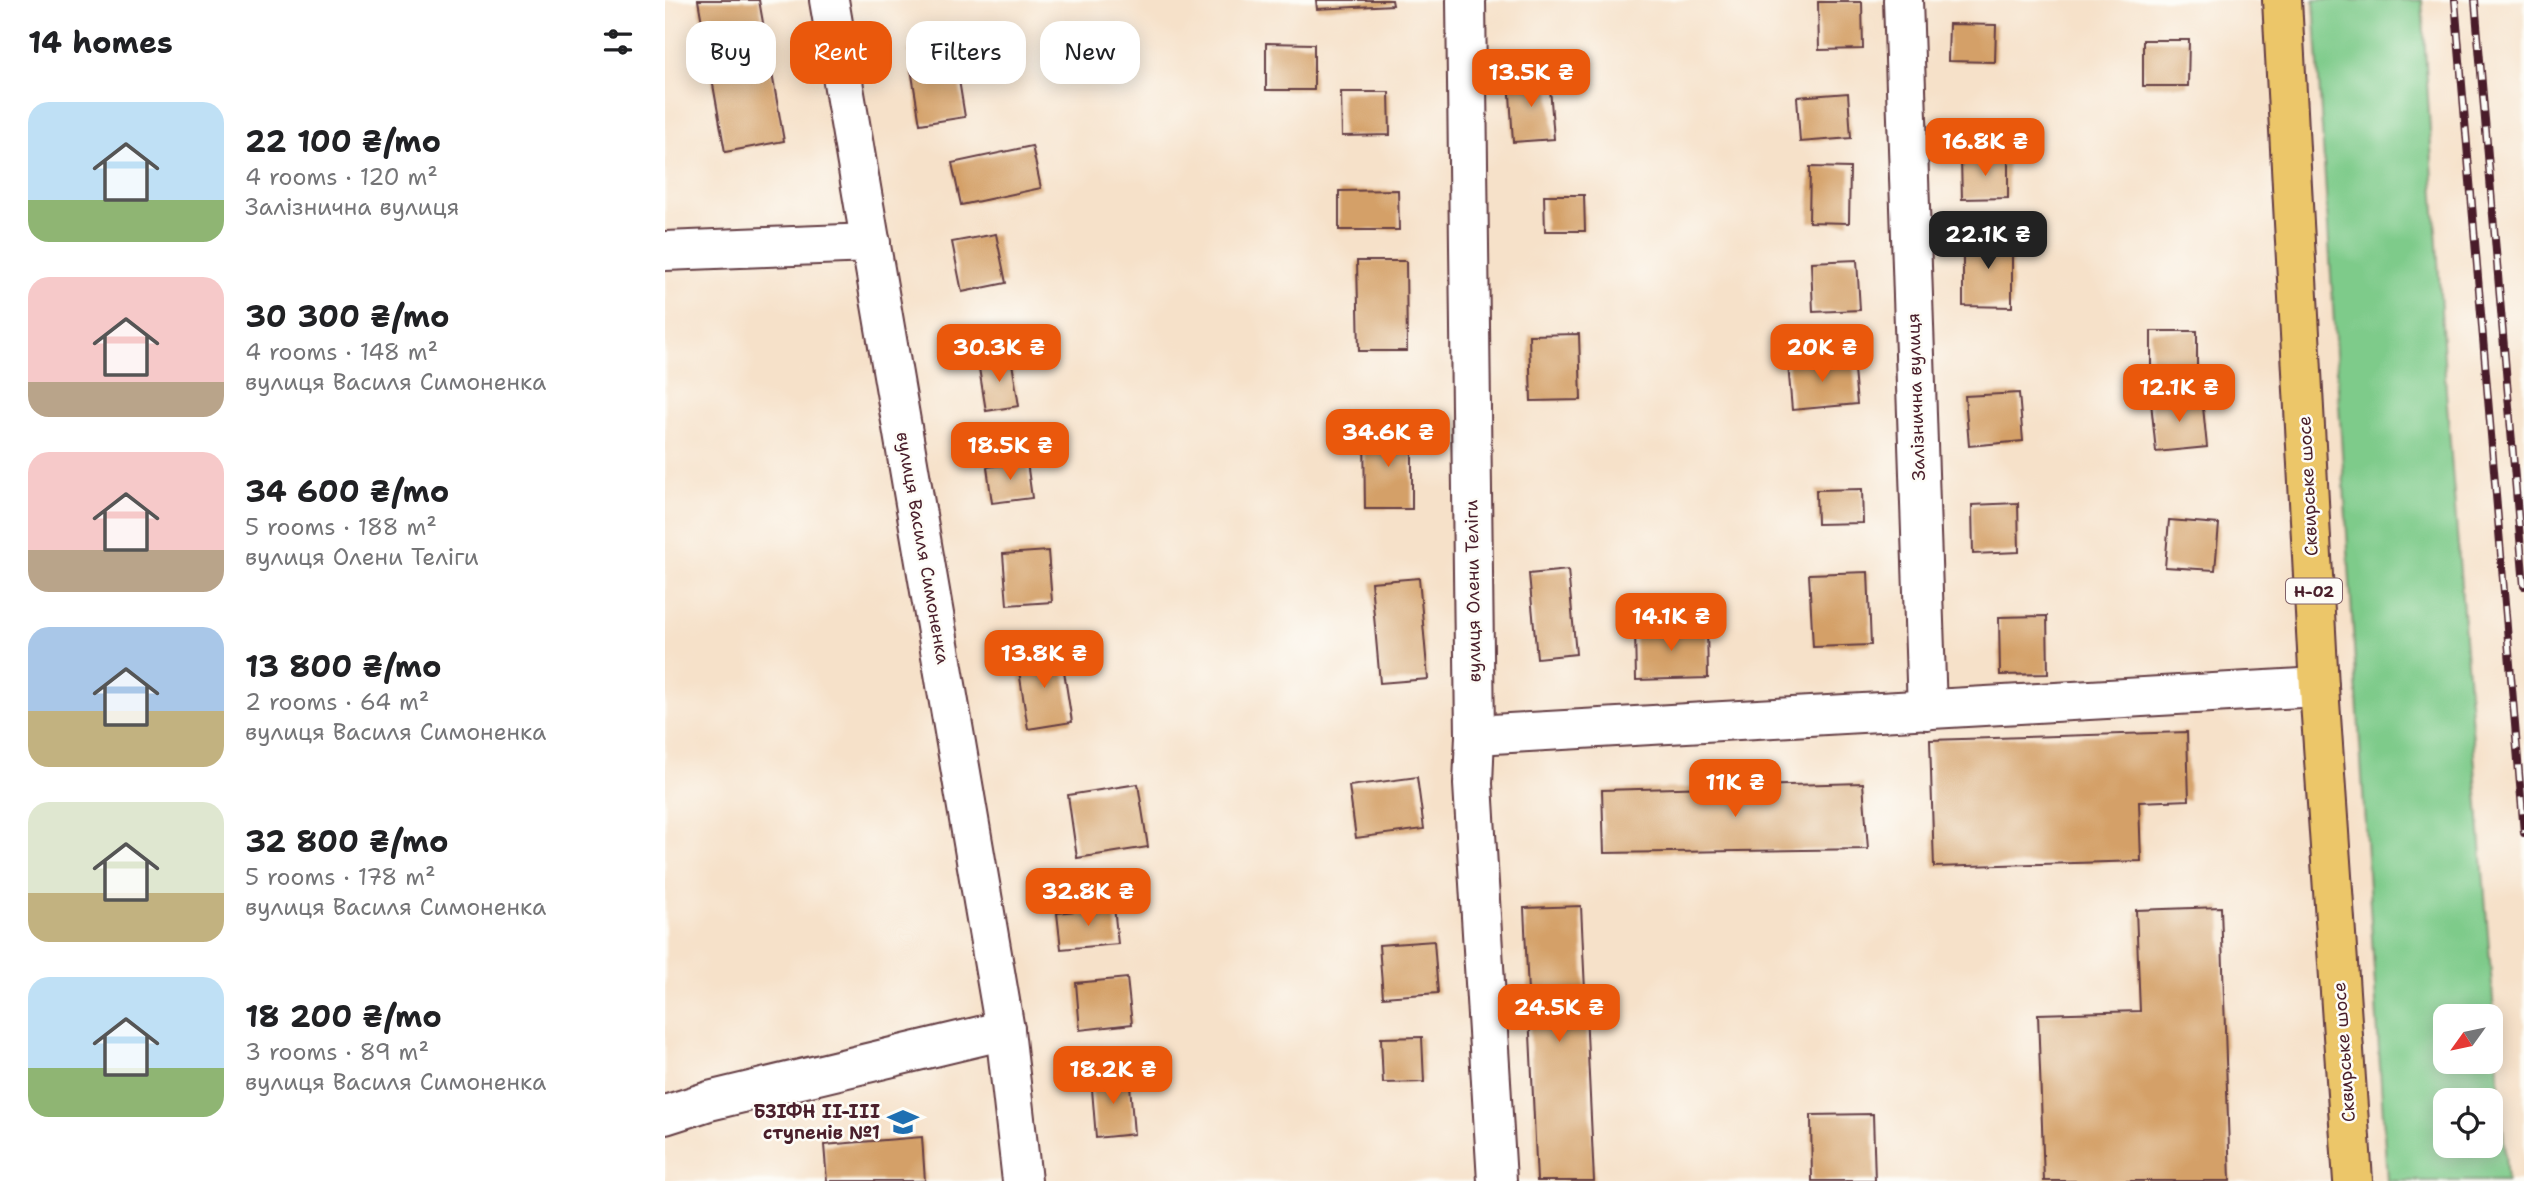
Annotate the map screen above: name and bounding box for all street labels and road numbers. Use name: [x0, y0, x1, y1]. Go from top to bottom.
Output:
street label: Залізнична вулиця: [1901, 313, 1931, 481]
street label: Сквирське шосе: [2292, 415, 2324, 557]
street label: вулиця Василя Симоненка: [891, 430, 955, 666]
street label: вулиця Олени Теліги: [1459, 499, 1487, 683]
road number: Н-02: [2286, 578, 2342, 604]
street label: Сквирське шосе: [2327, 981, 2361, 1123]

